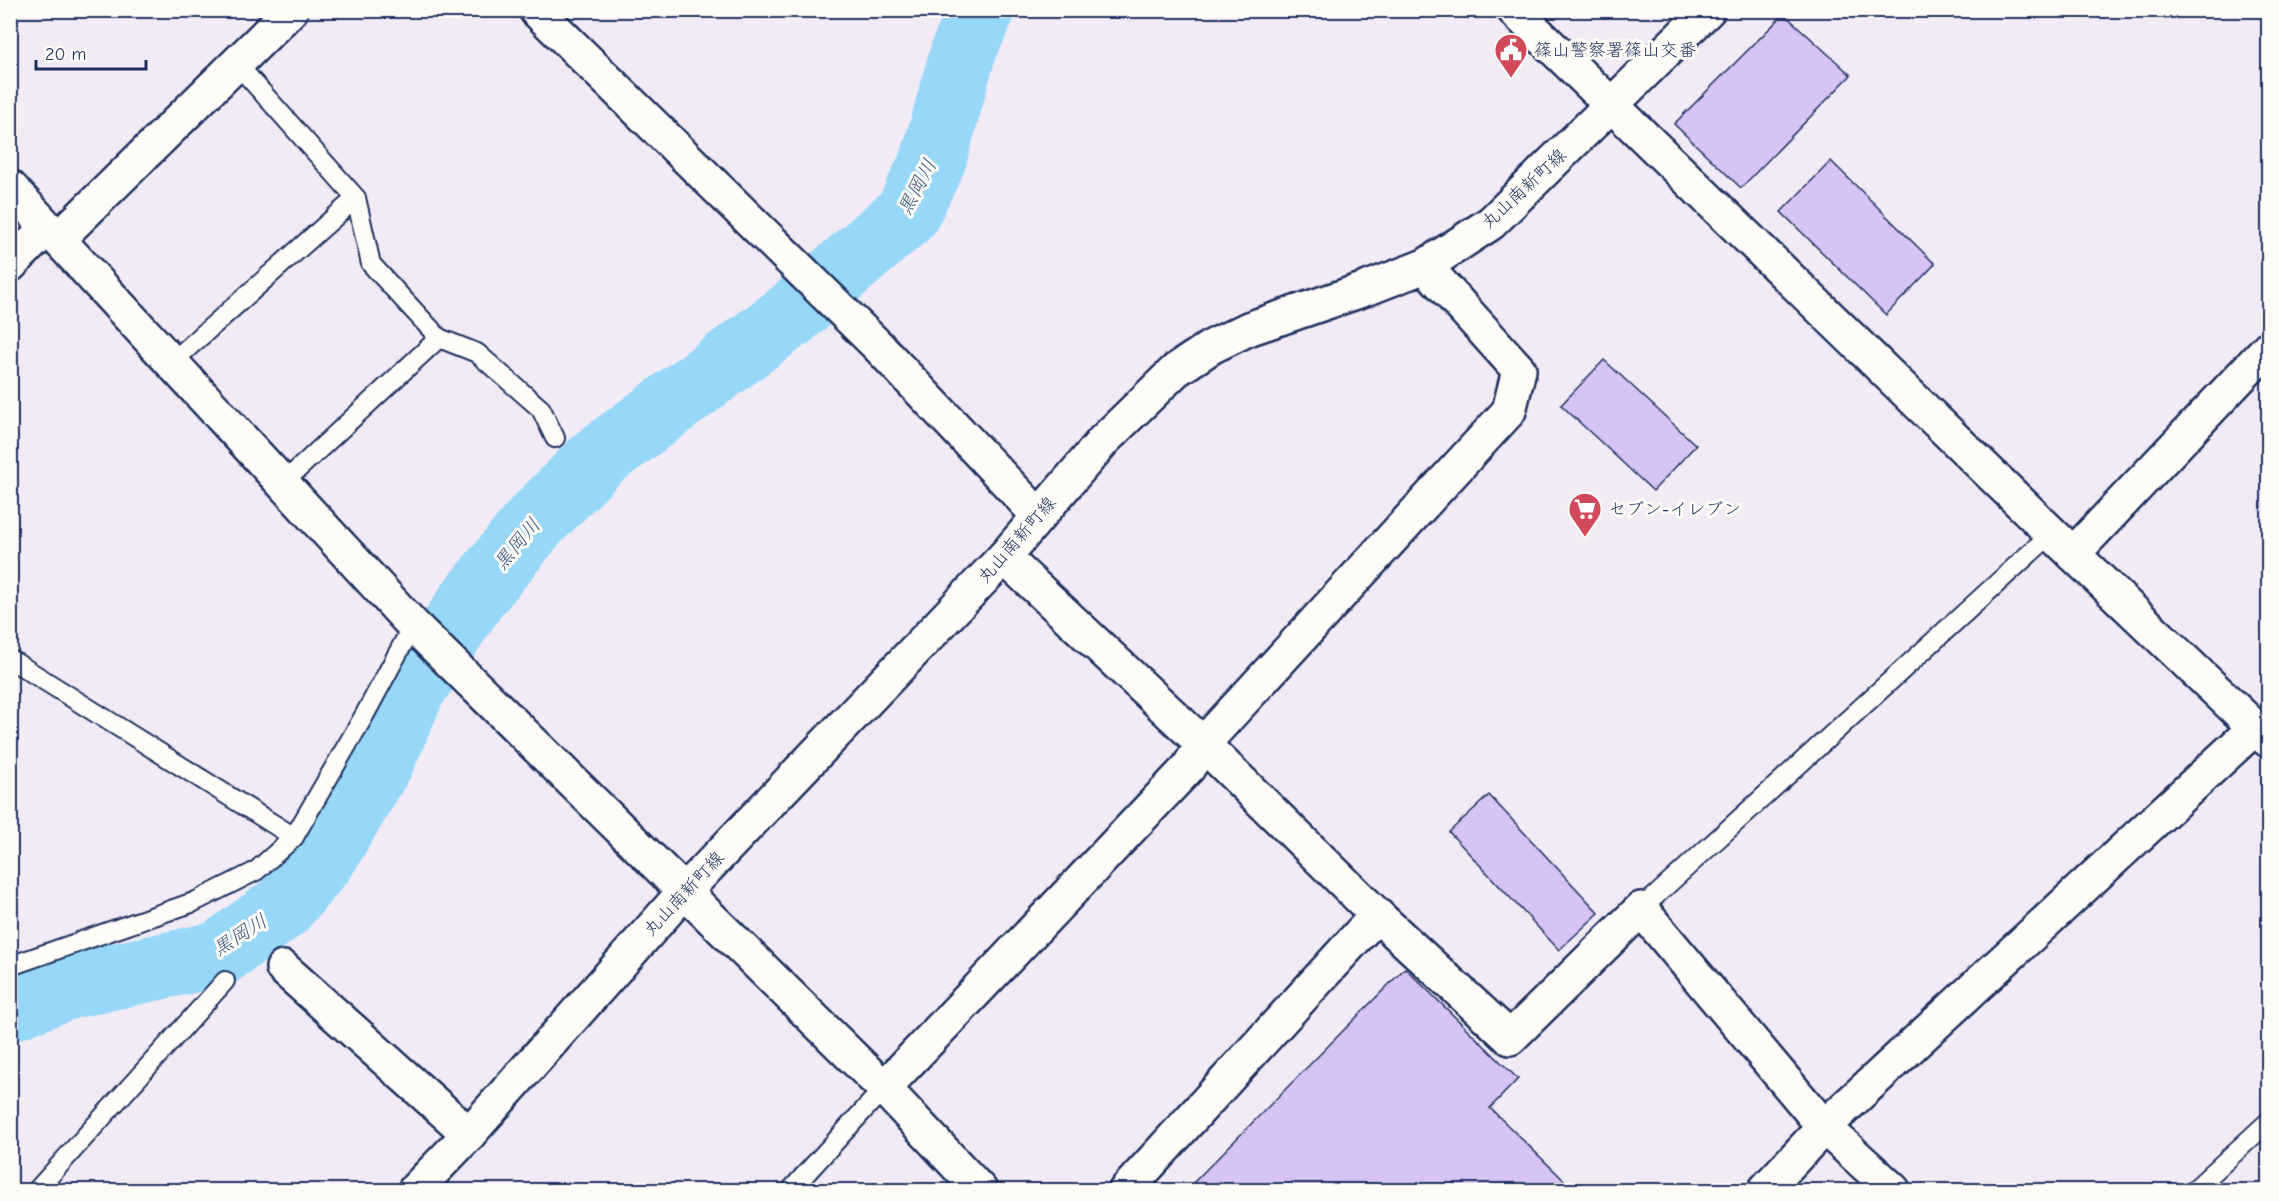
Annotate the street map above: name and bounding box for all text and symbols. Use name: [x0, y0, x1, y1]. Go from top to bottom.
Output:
public building icon: 篠山警察署篠山交番: [1493, 32, 1529, 79]
scale bar: [36, 33, 146, 71]
place label: 篠山警察署篠山交番: [1534, 40, 1696, 61]
text: 20 m: [45, 44, 86, 65]
street label: 丸山南新町線: [1477, 144, 1571, 234]
water label: 黒岡川: [893, 155, 941, 219]
supermarket icon: セブン-イレブン: [1567, 491, 1603, 538]
street label: 丸山南新町線: [974, 492, 1060, 588]
place label: セブン-イレブン: [1608, 499, 1741, 520]
water label: 黒岡川: [489, 514, 545, 574]
street label: 丸山南新町線: [639, 847, 729, 941]
water label: 黒岡川: [208, 909, 272, 961]

